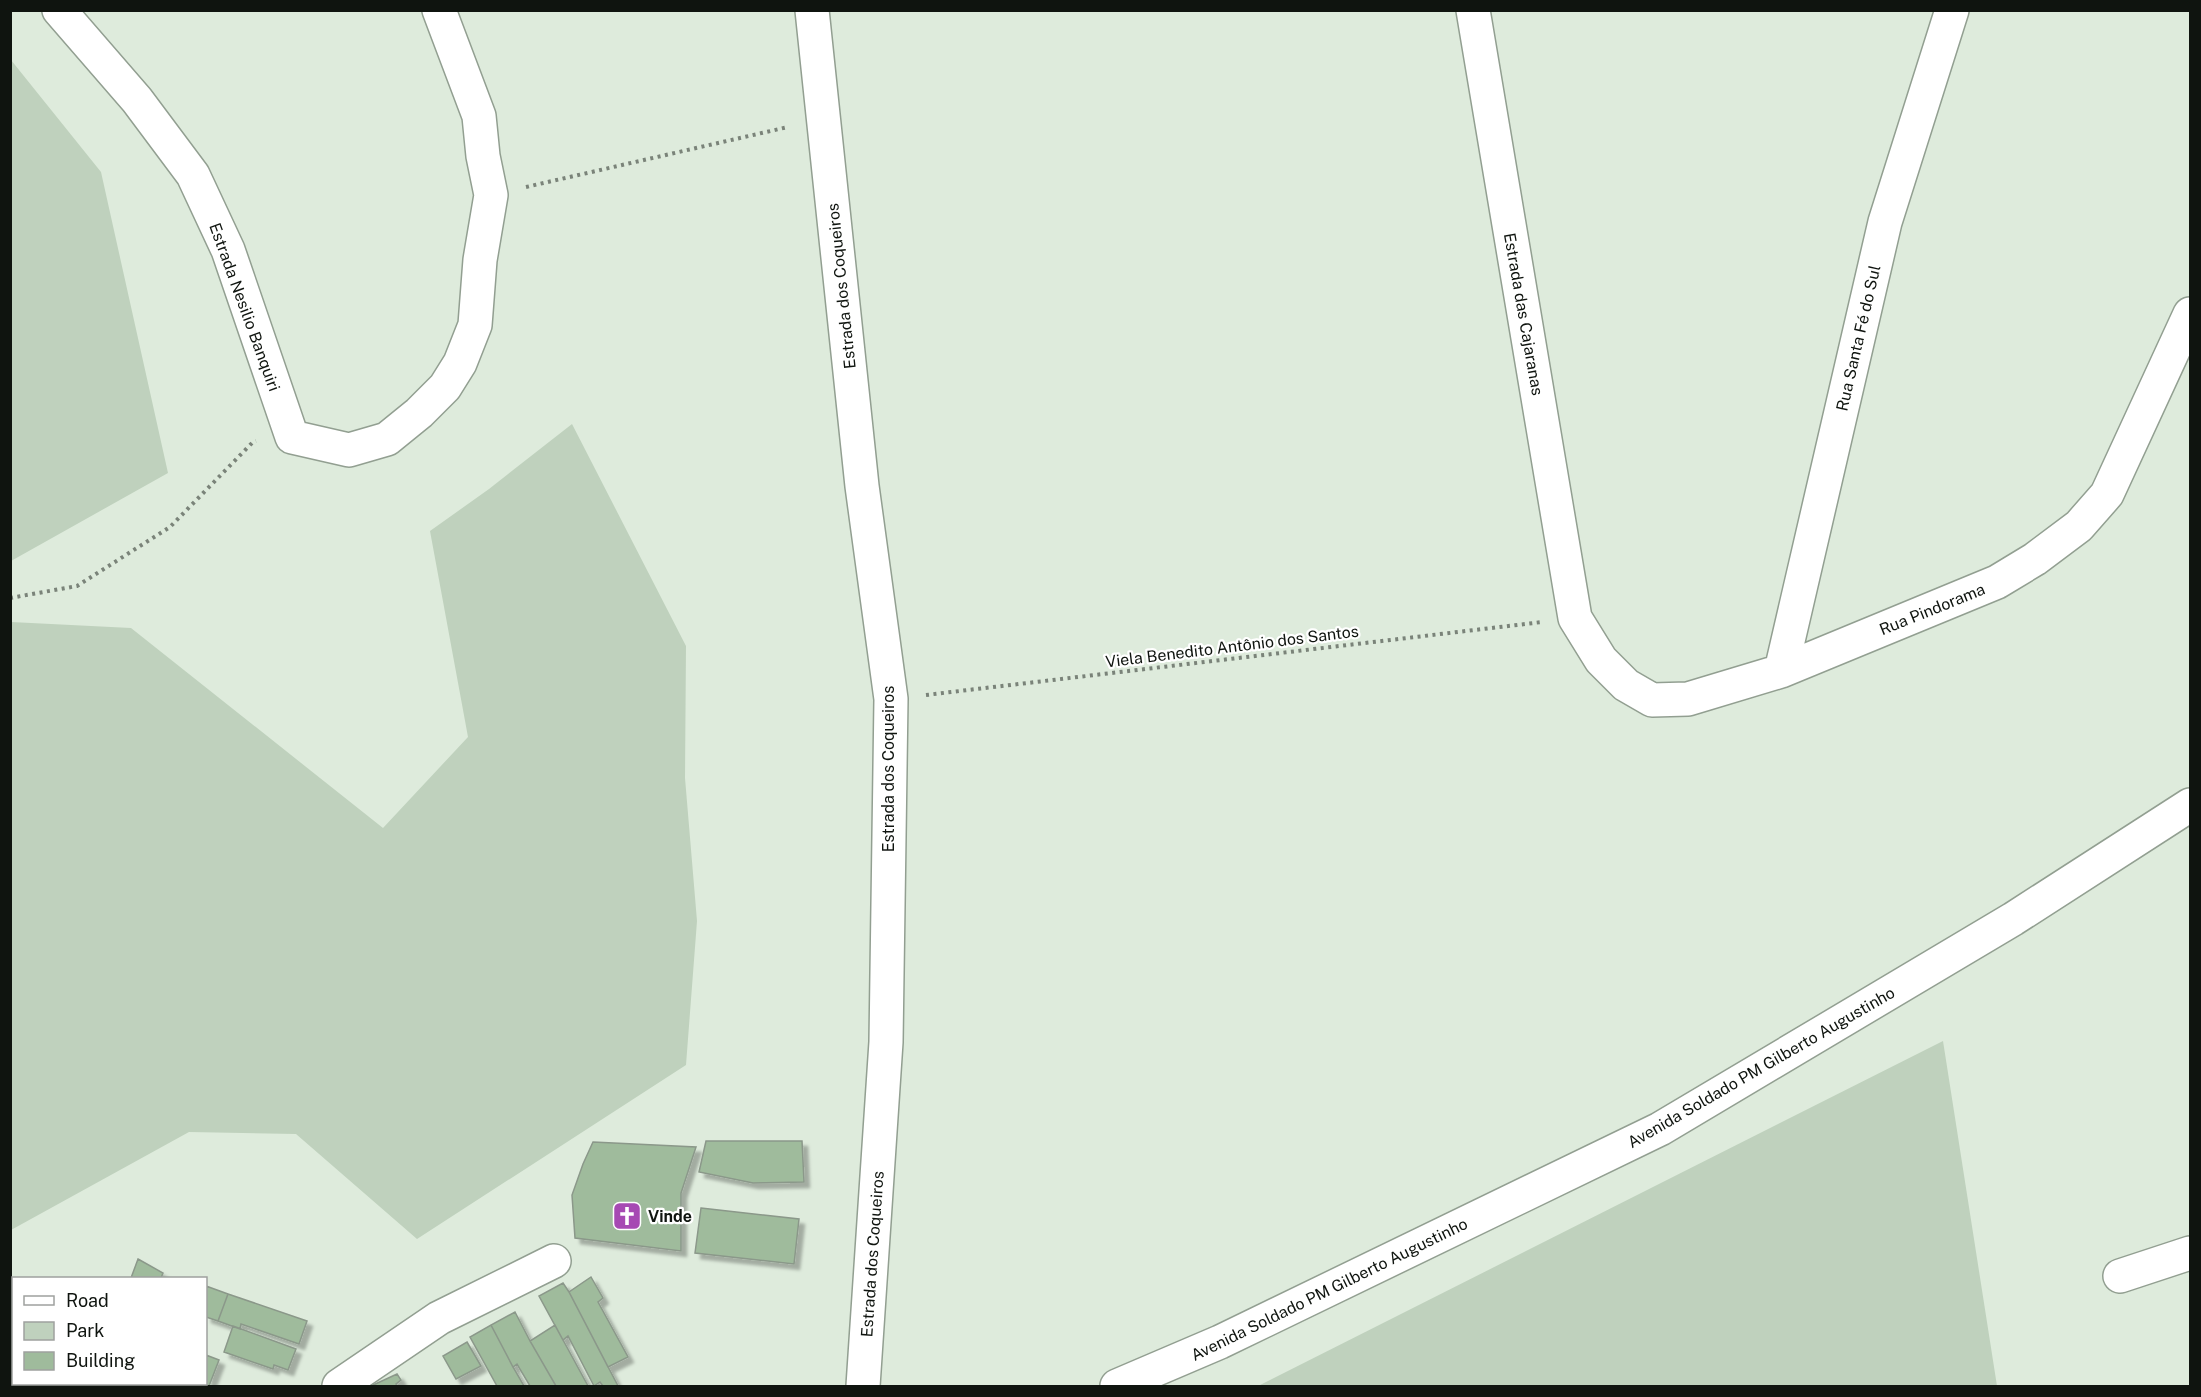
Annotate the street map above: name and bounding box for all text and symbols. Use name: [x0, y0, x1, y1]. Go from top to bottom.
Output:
street label: Estrada dos Coqueiros: [823, 202, 860, 370]
street label: Estrada Nesilio Banquiri: [205, 220, 284, 394]
street label: Estrada das Cajaranas: [1500, 231, 1547, 397]
street label: Rua Santa Fé do Sul: [1832, 263, 1885, 413]
street label: Rua Pindorama: [1877, 580, 1988, 639]
street label: Viela Benedito Antônio dos Santos: [1104, 622, 1360, 671]
street label: Estrada dos Coqueiros: [879, 686, 898, 852]
street label: Avenida Soldado PM Gilberto Augustinho: [1624, 983, 1898, 1152]
street label: Estrada dos Coqueiros: [857, 1170, 888, 1338]
church icon: Vinde: [611, 1200, 643, 1232]
place label: Vinde: [648, 1207, 692, 1226]
street label: Avenida Soldado PM Gilberto Augustinho: [1188, 1214, 1471, 1365]
legend: [12, 1277, 207, 1385]
text: Road: [66, 1290, 109, 1311]
text: Park: [66, 1320, 104, 1341]
text: Building: [66, 1350, 135, 1371]

